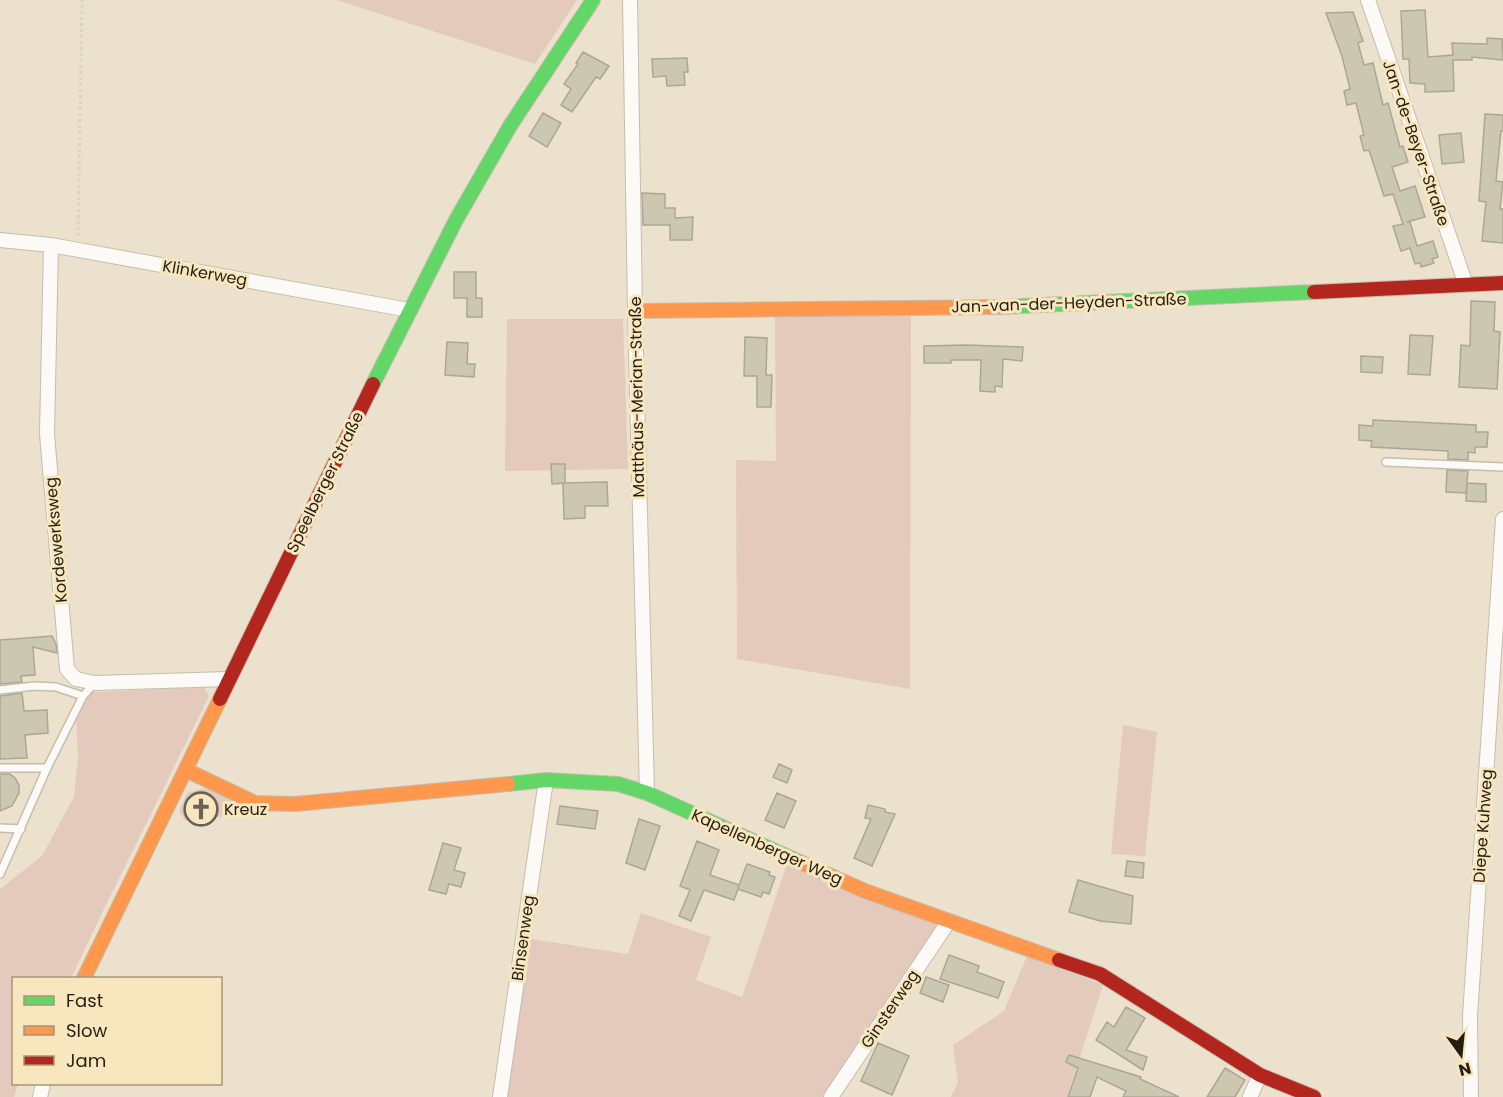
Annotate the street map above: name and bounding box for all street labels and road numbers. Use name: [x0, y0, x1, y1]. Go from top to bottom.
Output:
street label: Jan-de-Beyer-Straße: [1377, 57, 1455, 229]
street label: Klinkerweg: [161, 254, 249, 292]
street label: Jan-van-der-Heyden-Straße: [951, 287, 1187, 319]
street label: Matthäus-Merian-Straße: [624, 296, 650, 498]
street label: Speelberger Straße: [281, 407, 369, 556]
street label: Kordewerksweg: [39, 476, 73, 604]
street label: Diepe Kuhweg: [1468, 768, 1498, 884]
street label: Kapellenberger Weg: [688, 803, 846, 891]
street label: Binsenweg: [506, 894, 540, 982]
street label: Ginsterweg: [855, 965, 925, 1053]

